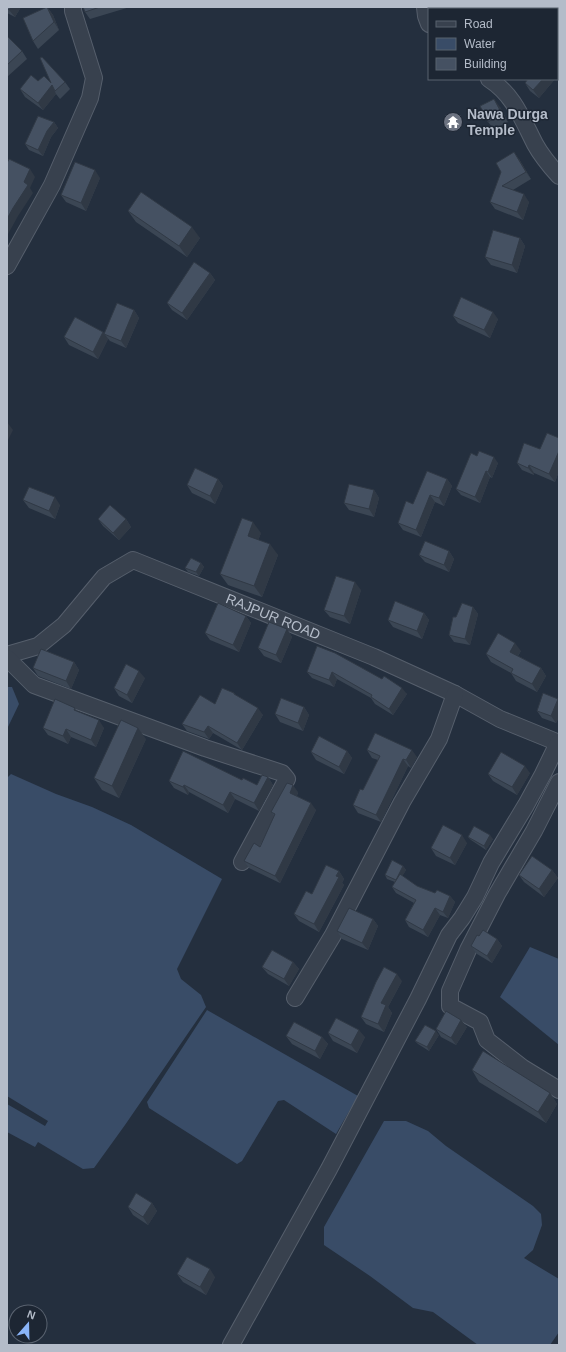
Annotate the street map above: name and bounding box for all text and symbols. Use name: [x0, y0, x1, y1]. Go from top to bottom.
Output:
legend: [428, 8, 558, 80]
text: Road: [464, 17, 493, 31]
text: Water: [464, 37, 496, 51]
text: Building: [464, 57, 507, 71]
place label: Nawa Durga Temple: [467, 106, 548, 138]
temple icon: Nawa Durga Temple: [442, 111, 464, 133]
street label: RAJPUR ROAD: [224, 590, 323, 643]
north arrow: [8, 1304, 48, 1344]
text: N: [26, 1308, 37, 1322]

